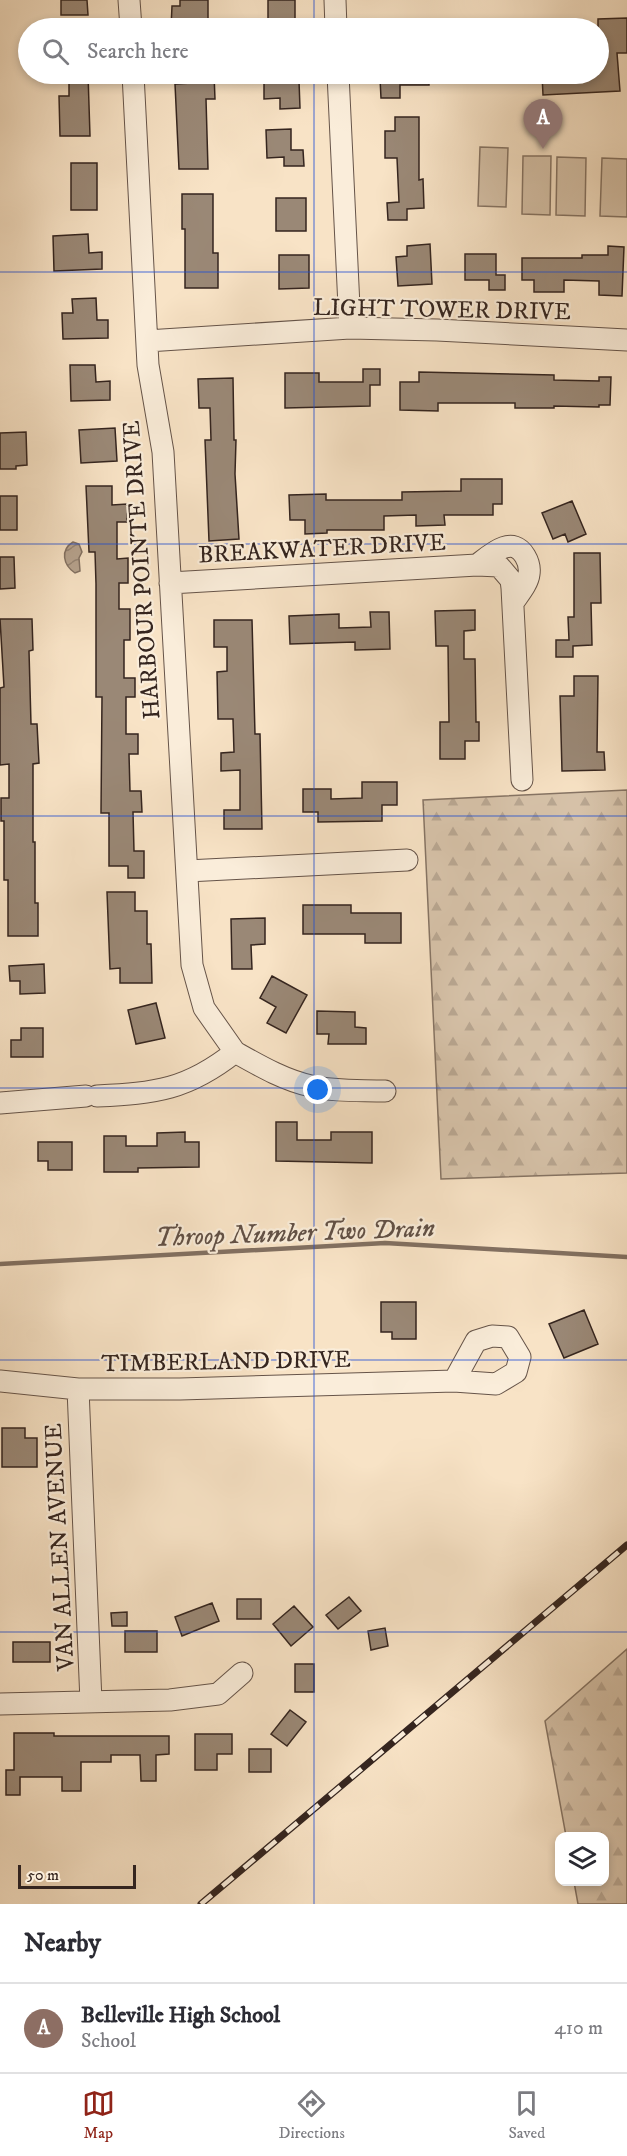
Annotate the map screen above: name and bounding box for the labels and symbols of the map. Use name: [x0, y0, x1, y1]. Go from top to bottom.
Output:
pin: A: [524, 100, 562, 149]
street label: LIGHT TOWER DRIVE: [313, 293, 571, 327]
street label: HARBOUR POINTE DRIVE: [117, 420, 167, 720]
street label: BREAKWATER DRIVE: [198, 528, 447, 570]
your location: [303, 1075, 332, 1104]
water label: Throop Number Two Drain: [154, 1212, 436, 1255]
street label: TIMBERLAND DRIVE: [101, 1345, 351, 1379]
street label: VAN ALLEN AVENUE: [39, 1422, 82, 1673]
scale bar: [18, 1862, 136, 1890]

